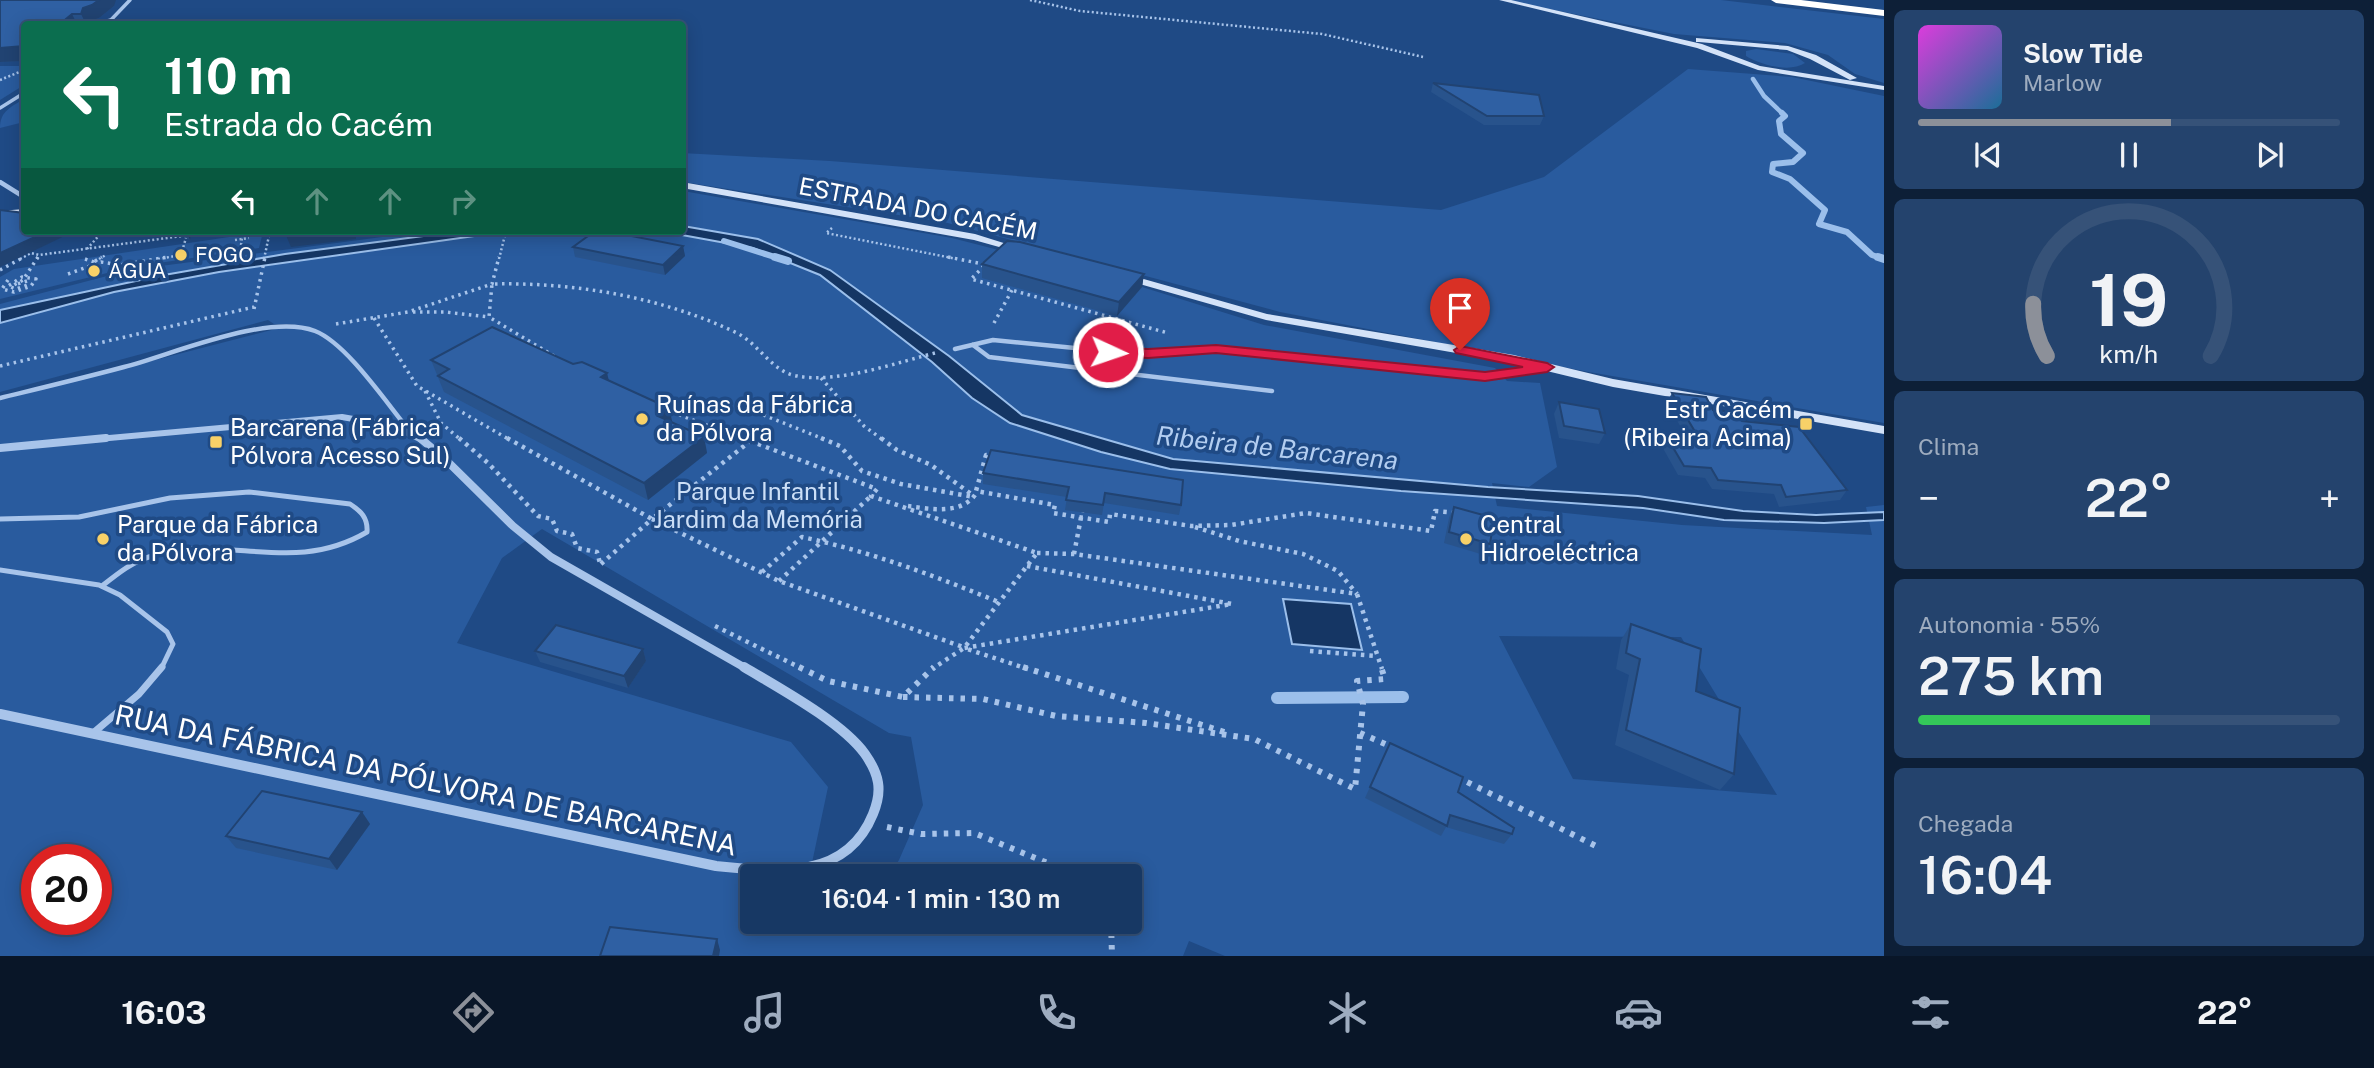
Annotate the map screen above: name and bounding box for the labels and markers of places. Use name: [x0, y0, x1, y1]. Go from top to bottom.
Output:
place label: FOGO: [195, 242, 254, 267]
marker: FOGO: [173, 247, 189, 263]
place label: ÁGUA: [108, 258, 167, 283]
marker: ÁGUA: [86, 263, 102, 279]
pin: [1430, 278, 1490, 350]
place label: Ruínas da Fábrica da Pólvora: [656, 390, 853, 446]
place label: Estr Cacém (Ribeira Acima): [1623, 395, 1792, 451]
marker: Ruínas da Fábrica da Pólvora: [634, 411, 650, 427]
place label: Barcarena (Fábrica Pólvora Acesso Sul): [230, 413, 450, 469]
marker: Estr Cacém (Ribeira Acima): [1798, 416, 1814, 432]
marker: Barcarena (Fábrica Pólvora Acesso Sul): [208, 434, 224, 450]
place label: Parque da Fábrica da Pólvora: [117, 510, 318, 566]
place label: Central Hidroeléctrica: [1480, 510, 1639, 566]
marker: Parque da Fábrica da Pólvora: [95, 531, 111, 547]
marker: Central Hidroeléctrica: [1458, 531, 1474, 547]

